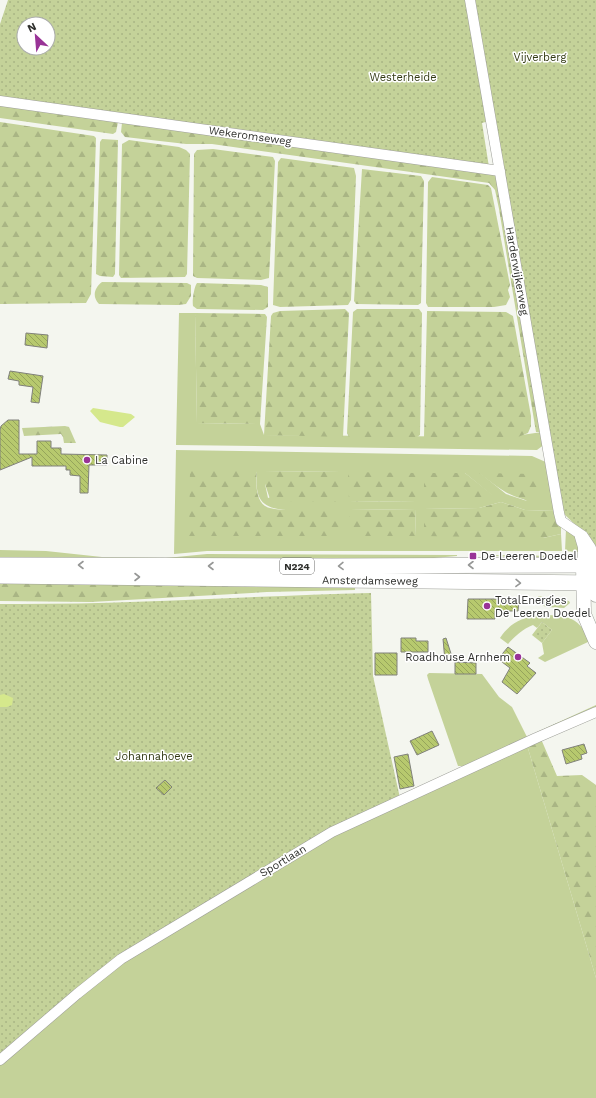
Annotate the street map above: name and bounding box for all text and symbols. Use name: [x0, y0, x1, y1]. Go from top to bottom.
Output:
north arrow: [16, 16, 56, 56]
text: N: [25, 20, 38, 35]
park label: Vijverberg: [514, 51, 567, 64]
park label: Westerheide: [369, 71, 437, 84]
street label: Wekeromseweg: [208, 124, 292, 148]
street label: Harderwijkerweg: [503, 226, 531, 316]
place label: La Cabine: [95, 454, 148, 467]
marker: La Cabine: [82, 455, 92, 465]
place label: De Leeren Doedel: [481, 550, 577, 563]
marker: De Leeren Doedel: [468, 551, 478, 561]
road number: N224: [280, 558, 314, 574]
one-way arrow: [78, 561, 84, 569]
one-way arrow: [468, 561, 474, 569]
one-way arrow: [208, 562, 214, 570]
one-way arrow: [338, 562, 344, 570]
one-way arrow: [134, 573, 140, 581]
street label: Amsterdamseweg: [322, 573, 418, 587]
one-way arrow: [515, 579, 521, 587]
place label: TotalEnergies De Leeren Doedel: [495, 594, 591, 620]
marker: TotalEnergies De Leeren Doedel: [482, 601, 492, 611]
place label: Roadhouse Arnhem: [405, 651, 510, 664]
marker: Roadhouse Arnhem: [513, 652, 523, 662]
park label: Johannahoeve: [115, 750, 193, 763]
street label: Sportlaan: [257, 842, 309, 880]

